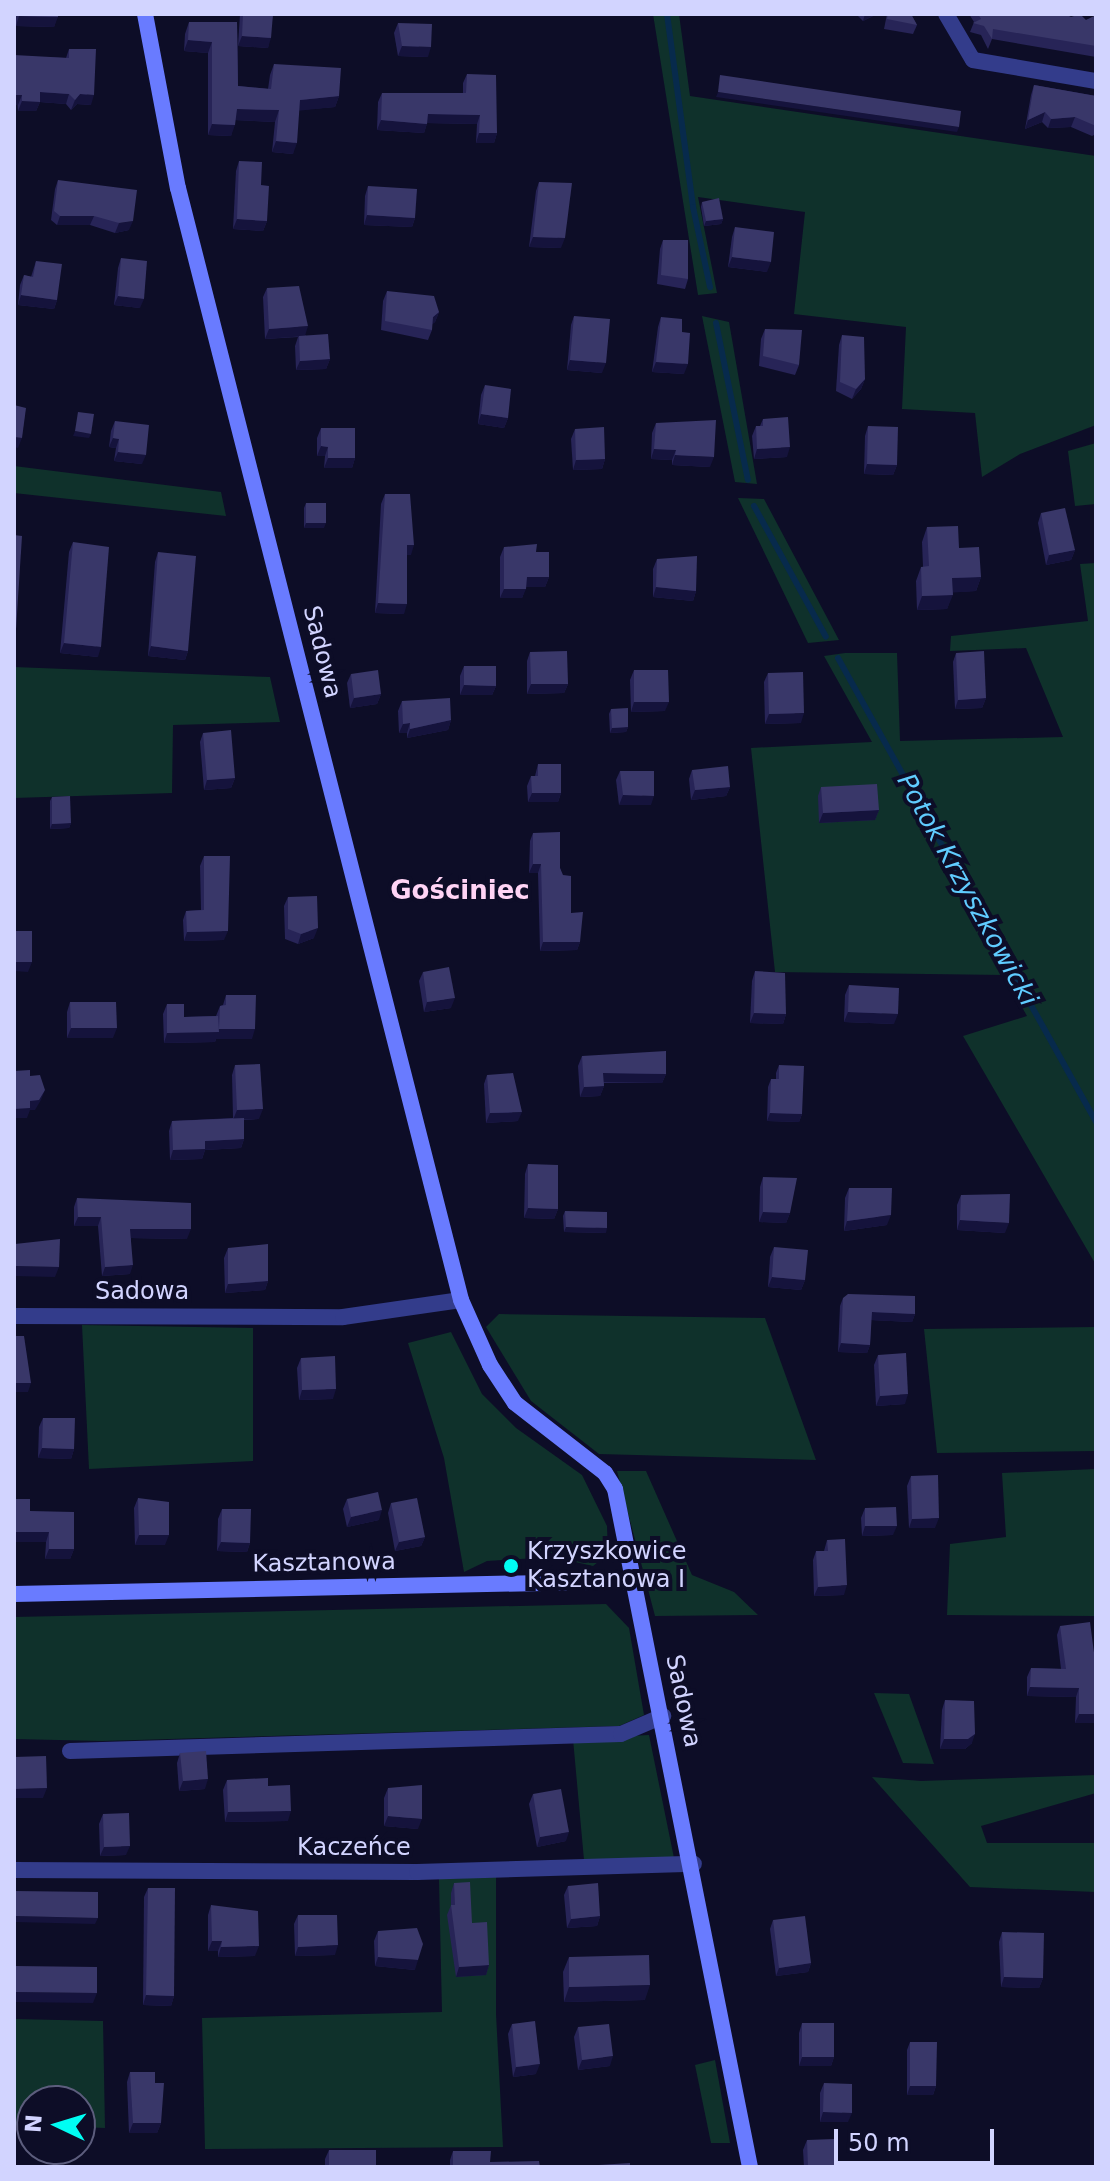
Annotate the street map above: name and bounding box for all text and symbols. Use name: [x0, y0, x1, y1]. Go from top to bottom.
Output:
street label: Sadowa: [297, 603, 347, 701]
water label: Potok Krzyszkowicki: [890, 768, 1044, 1012]
district label: Gościniec: [390, 875, 530, 907]
street label: Sadowa: [95, 1278, 189, 1306]
place label: Krzyszkowice Kasztanowa I: [527, 1538, 686, 1594]
street label: Kasztanowa: [252, 1547, 396, 1579]
marker: Krzyszkowice Kasztanowa I: [502, 1557, 520, 1575]
street label: Sadowa: [659, 1652, 707, 1750]
street label: Kaczeńce: [297, 1834, 411, 1862]
north arrow: [16, 2085, 96, 2165]
text: N: [20, 2113, 47, 2133]
scale bar: [838, 2113, 998, 2163]
text: 50 m: [848, 2129, 910, 2157]

